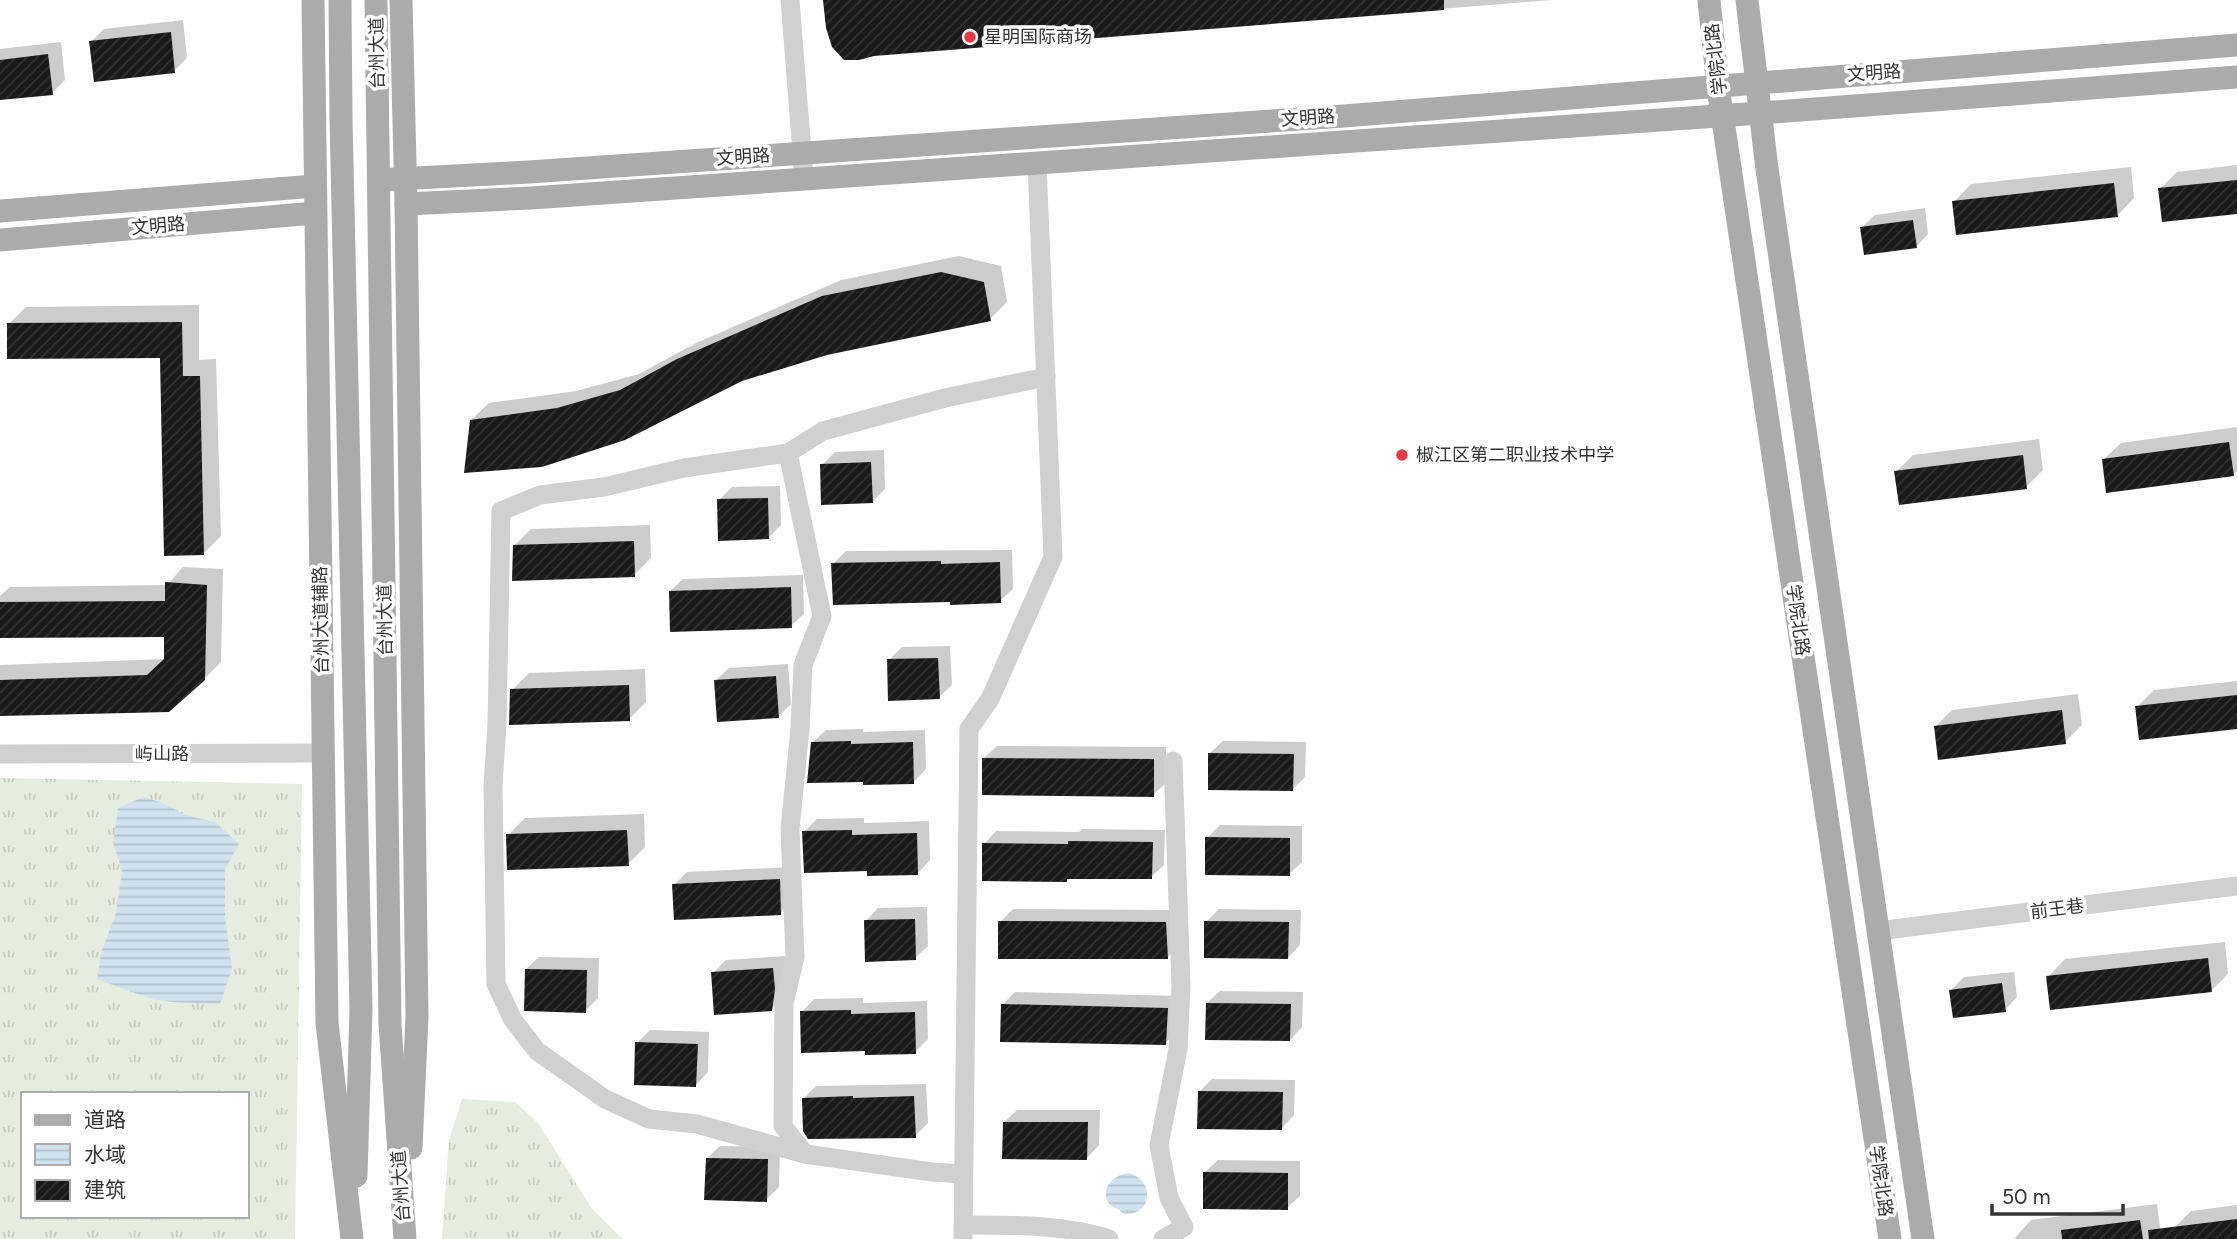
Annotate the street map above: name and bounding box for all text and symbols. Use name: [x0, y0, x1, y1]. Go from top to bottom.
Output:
street label: 台州大道: [365, 17, 389, 89]
street label: 学院北路: [1701, 22, 1731, 96]
place label: 星明国际商场: [984, 26, 1092, 48]
marker: 星明国际商场: [962, 29, 978, 45]
street label: 文明路: [1846, 60, 1902, 86]
street label: 文明路: [1280, 105, 1336, 131]
street label: 文明路: [715, 144, 771, 170]
street label: 文明路: [130, 213, 186, 239]
place label: 椒江区第二职业技术中学: [1416, 444, 1614, 466]
marker: 椒江区第二职业技术中学: [1394, 447, 1410, 463]
street label: 台州大道辅路: [309, 566, 333, 674]
street label: 学院北路: [1782, 583, 1814, 657]
street label: 台州大道: [373, 584, 397, 656]
street label: 屿山路: [135, 743, 189, 765]
street label: 前王巷: [2029, 895, 2085, 923]
legend: [21, 1092, 248, 1218]
text: 道路: [84, 1107, 126, 1132]
text: 水域: [84, 1142, 126, 1167]
street label: 学院北路: [1865, 1144, 1897, 1218]
street label: 台州大道: [388, 1149, 414, 1223]
scale bar: [1992, 1172, 2123, 1216]
text: 建筑: [84, 1177, 126, 1202]
text: 50 m: [2002, 1184, 2051, 1209]

